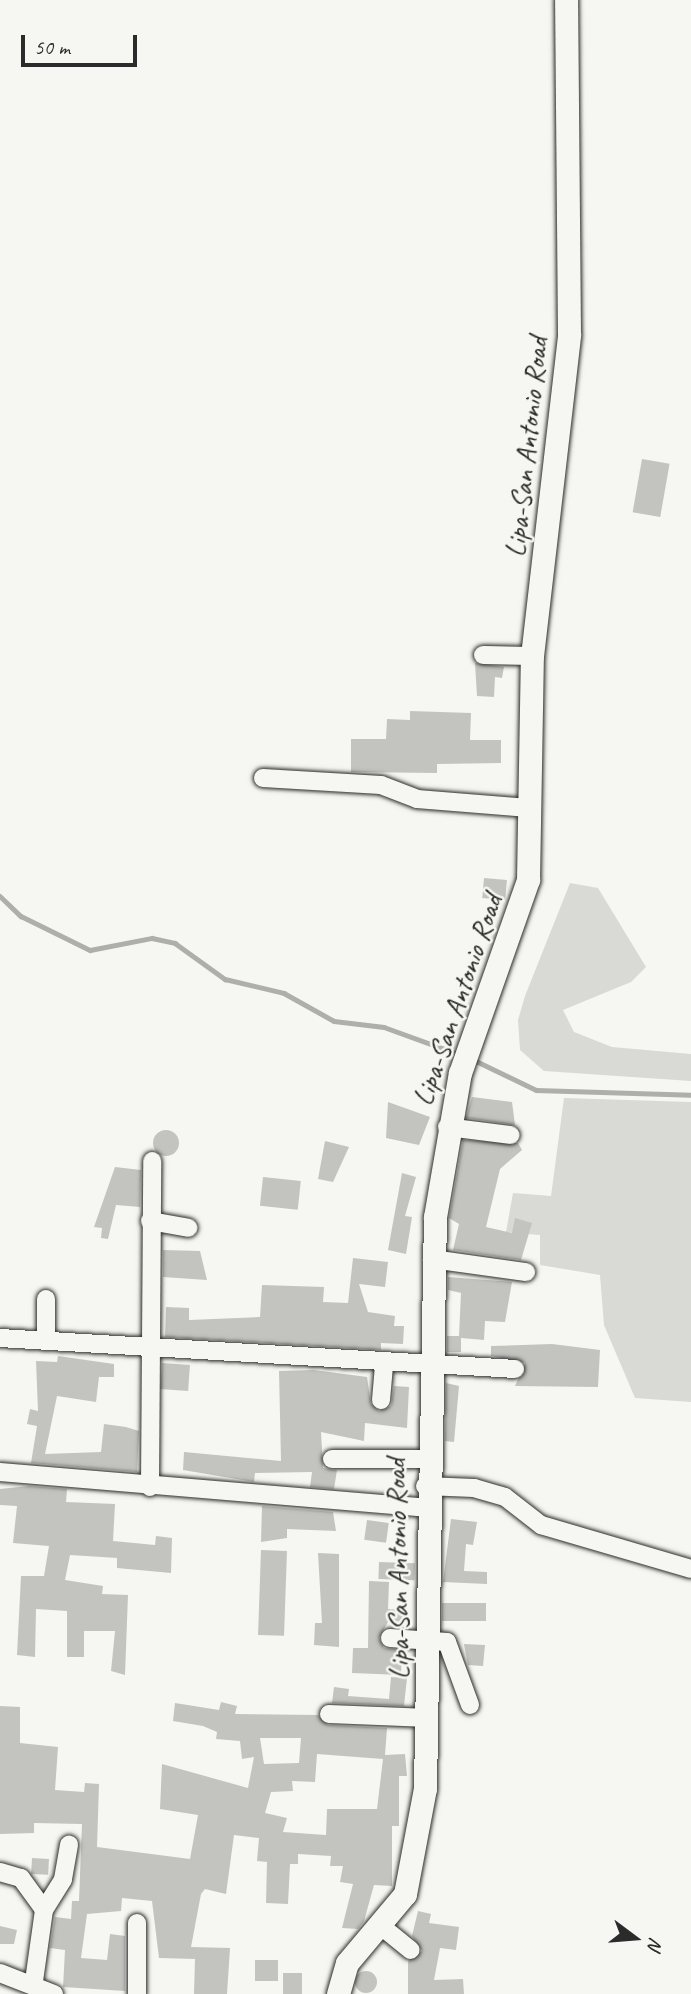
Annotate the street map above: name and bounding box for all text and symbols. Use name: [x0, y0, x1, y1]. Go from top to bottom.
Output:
scale bar: [24, 21, 140, 65]
text: 50 m: [34, 34, 70, 60]
street label: Lipa-San Antonio Road: [499, 336, 555, 558]
street label: Lipa-San Antonio Road: [406, 890, 510, 1110]
street label: Lipa-San Antonio Road: [379, 1459, 417, 1679]
north arrow: [600, 1903, 670, 1973]
text: N: [642, 1935, 668, 1953]

